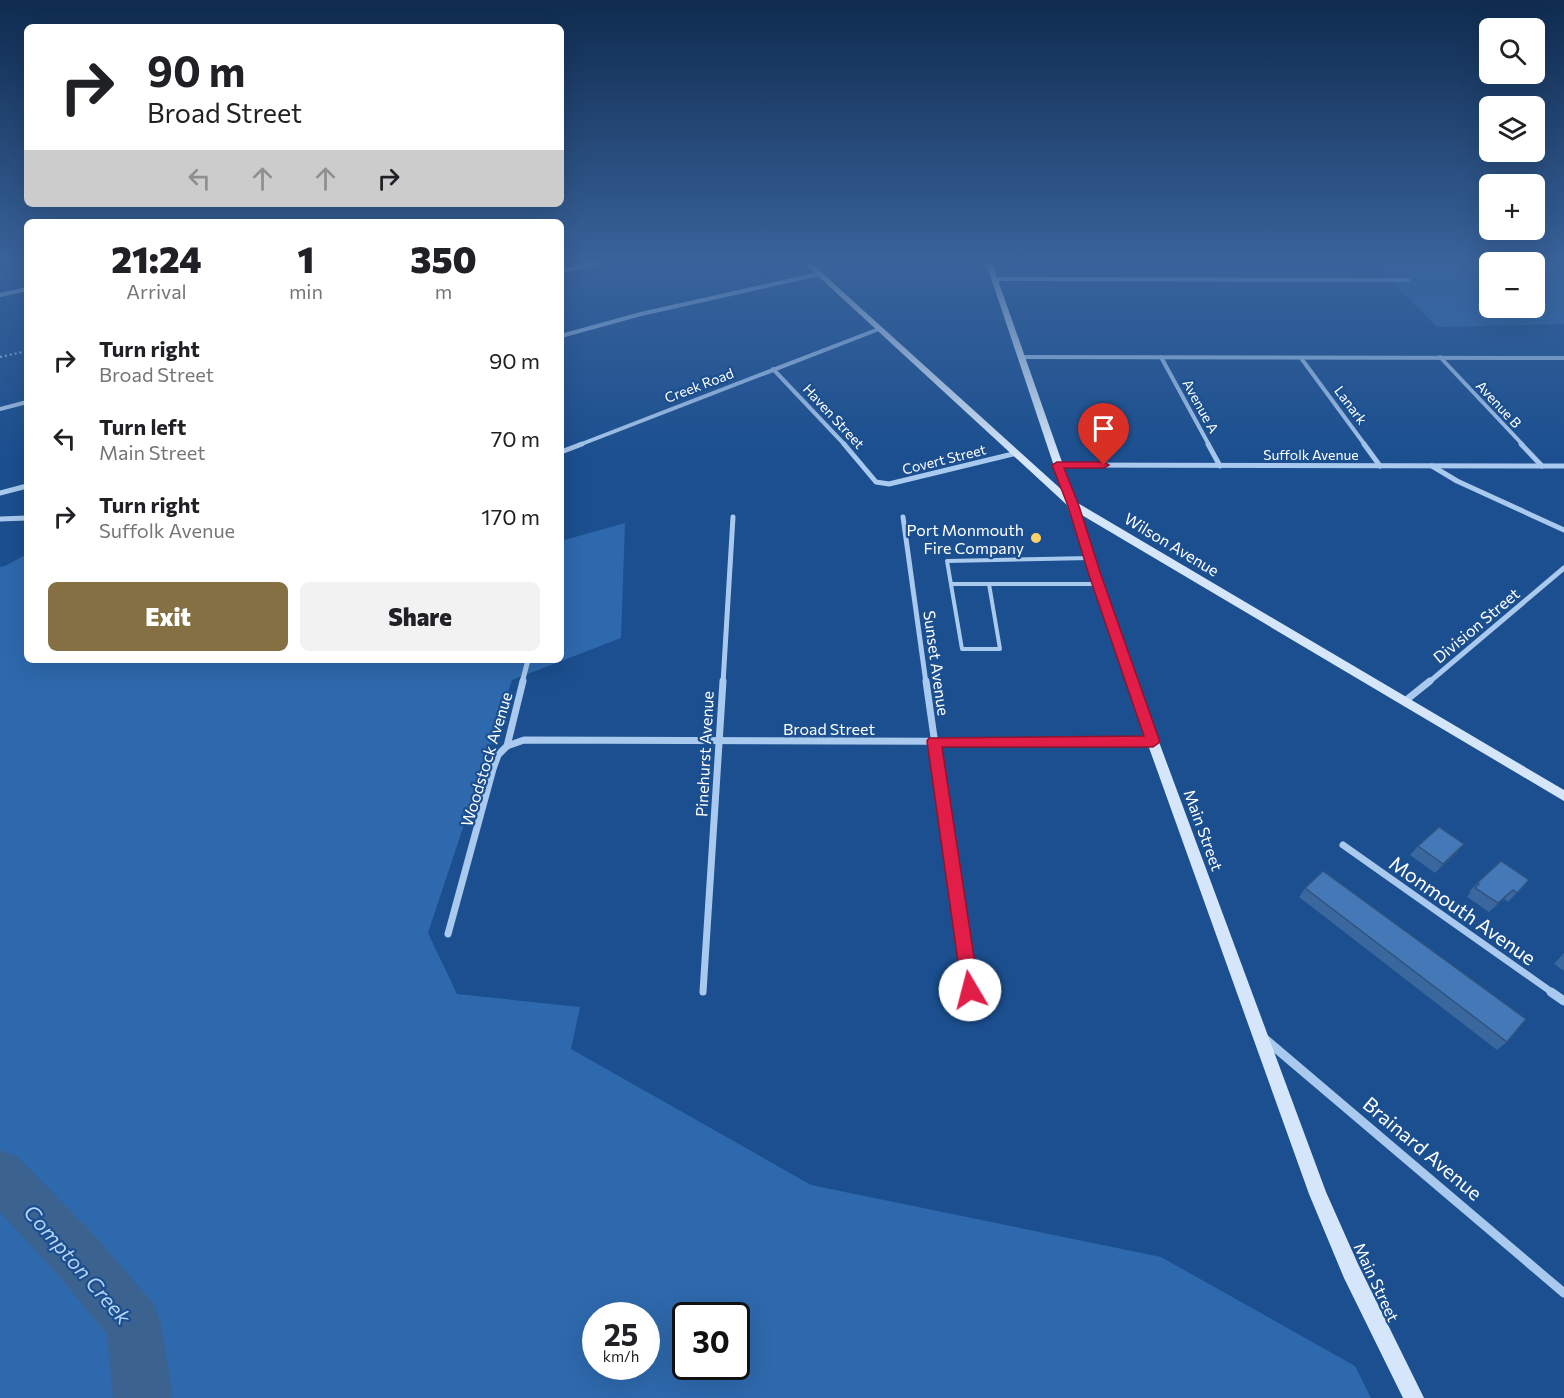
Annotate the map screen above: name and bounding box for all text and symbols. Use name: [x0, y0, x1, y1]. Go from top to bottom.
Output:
map controls: [1479, 18, 1545, 318]
button: search: [1479, 18, 1545, 84]
text: 90 m: [147, 44, 246, 96]
icon: right: [48, 48, 126, 126]
text: Broad Street: [147, 96, 302, 129]
button: layers: [1479, 96, 1545, 162]
icon: left: [183, 162, 216, 195]
icon: ahead: [246, 162, 279, 195]
icon: ahead: [309, 162, 342, 195]
icon: right: [372, 162, 405, 195]
button: +: [1479, 174, 1545, 240]
text: 21:24: [111, 236, 202, 280]
text: 1: [298, 236, 314, 280]
text: 350: [410, 236, 477, 280]
button: −: [1479, 252, 1545, 318]
text: Arrival: [126, 279, 187, 303]
text: min: [289, 279, 323, 303]
text: m: [435, 279, 452, 303]
text: Turn right: [99, 335, 200, 362]
icon: right: [48, 344, 81, 377]
text: 90 m: [489, 347, 540, 374]
text: Broad Street: [99, 362, 214, 386]
street label: Creek Road: [662, 364, 736, 406]
street label: Avenue A: [1179, 376, 1223, 436]
street label: Avenue B: [1473, 377, 1525, 431]
street label: Haven Street: [800, 380, 868, 452]
street label: Lanark: [1331, 382, 1371, 428]
pin: [1078, 403, 1129, 465]
icon: arrive: [1087, 412, 1120, 445]
text: Turn left: [99, 413, 186, 440]
icon: left: [48, 422, 81, 455]
text: 70 m: [491, 425, 540, 452]
text: Main Street: [99, 440, 205, 464]
street label: Covert Street: [900, 440, 988, 478]
street label: Suffolk Avenue: [1263, 446, 1359, 463]
text: Turn right: [99, 491, 200, 518]
icon: right: [48, 500, 81, 533]
text: 170 m: [481, 503, 540, 530]
street label: Wilson Avenue: [1121, 508, 1223, 580]
text: Suffolk Avenue: [99, 518, 235, 542]
place label: Port Monmouth Fire Company: [906, 520, 1024, 557]
marker: Port Monmouth Fire Company: [1029, 531, 1043, 545]
button: Exit: [48, 582, 288, 651]
button: Share: [300, 582, 540, 651]
street label: Division Street: [1429, 583, 1523, 667]
street label: Sunset Avenue: [920, 609, 954, 717]
street label: Woodstock Avenue: [456, 689, 516, 829]
street label: Pinehurst Avenue: [691, 690, 717, 818]
street label: Broad Street: [783, 719, 875, 738]
street label: Main Street: [1181, 787, 1228, 874]
street label: Monmouth Avenue: [1385, 850, 1541, 970]
position arrow: [938, 958, 1002, 1022]
street label: Brainard Avenue: [1359, 1091, 1487, 1205]
water label: Compton Creek: [19, 1199, 137, 1329]
street label: Main Street: [1350, 1239, 1404, 1325]
speed limit sign: 30: [672, 1302, 750, 1380]
text: 25: [604, 1315, 638, 1352]
text: km/h: [603, 1347, 639, 1365]

